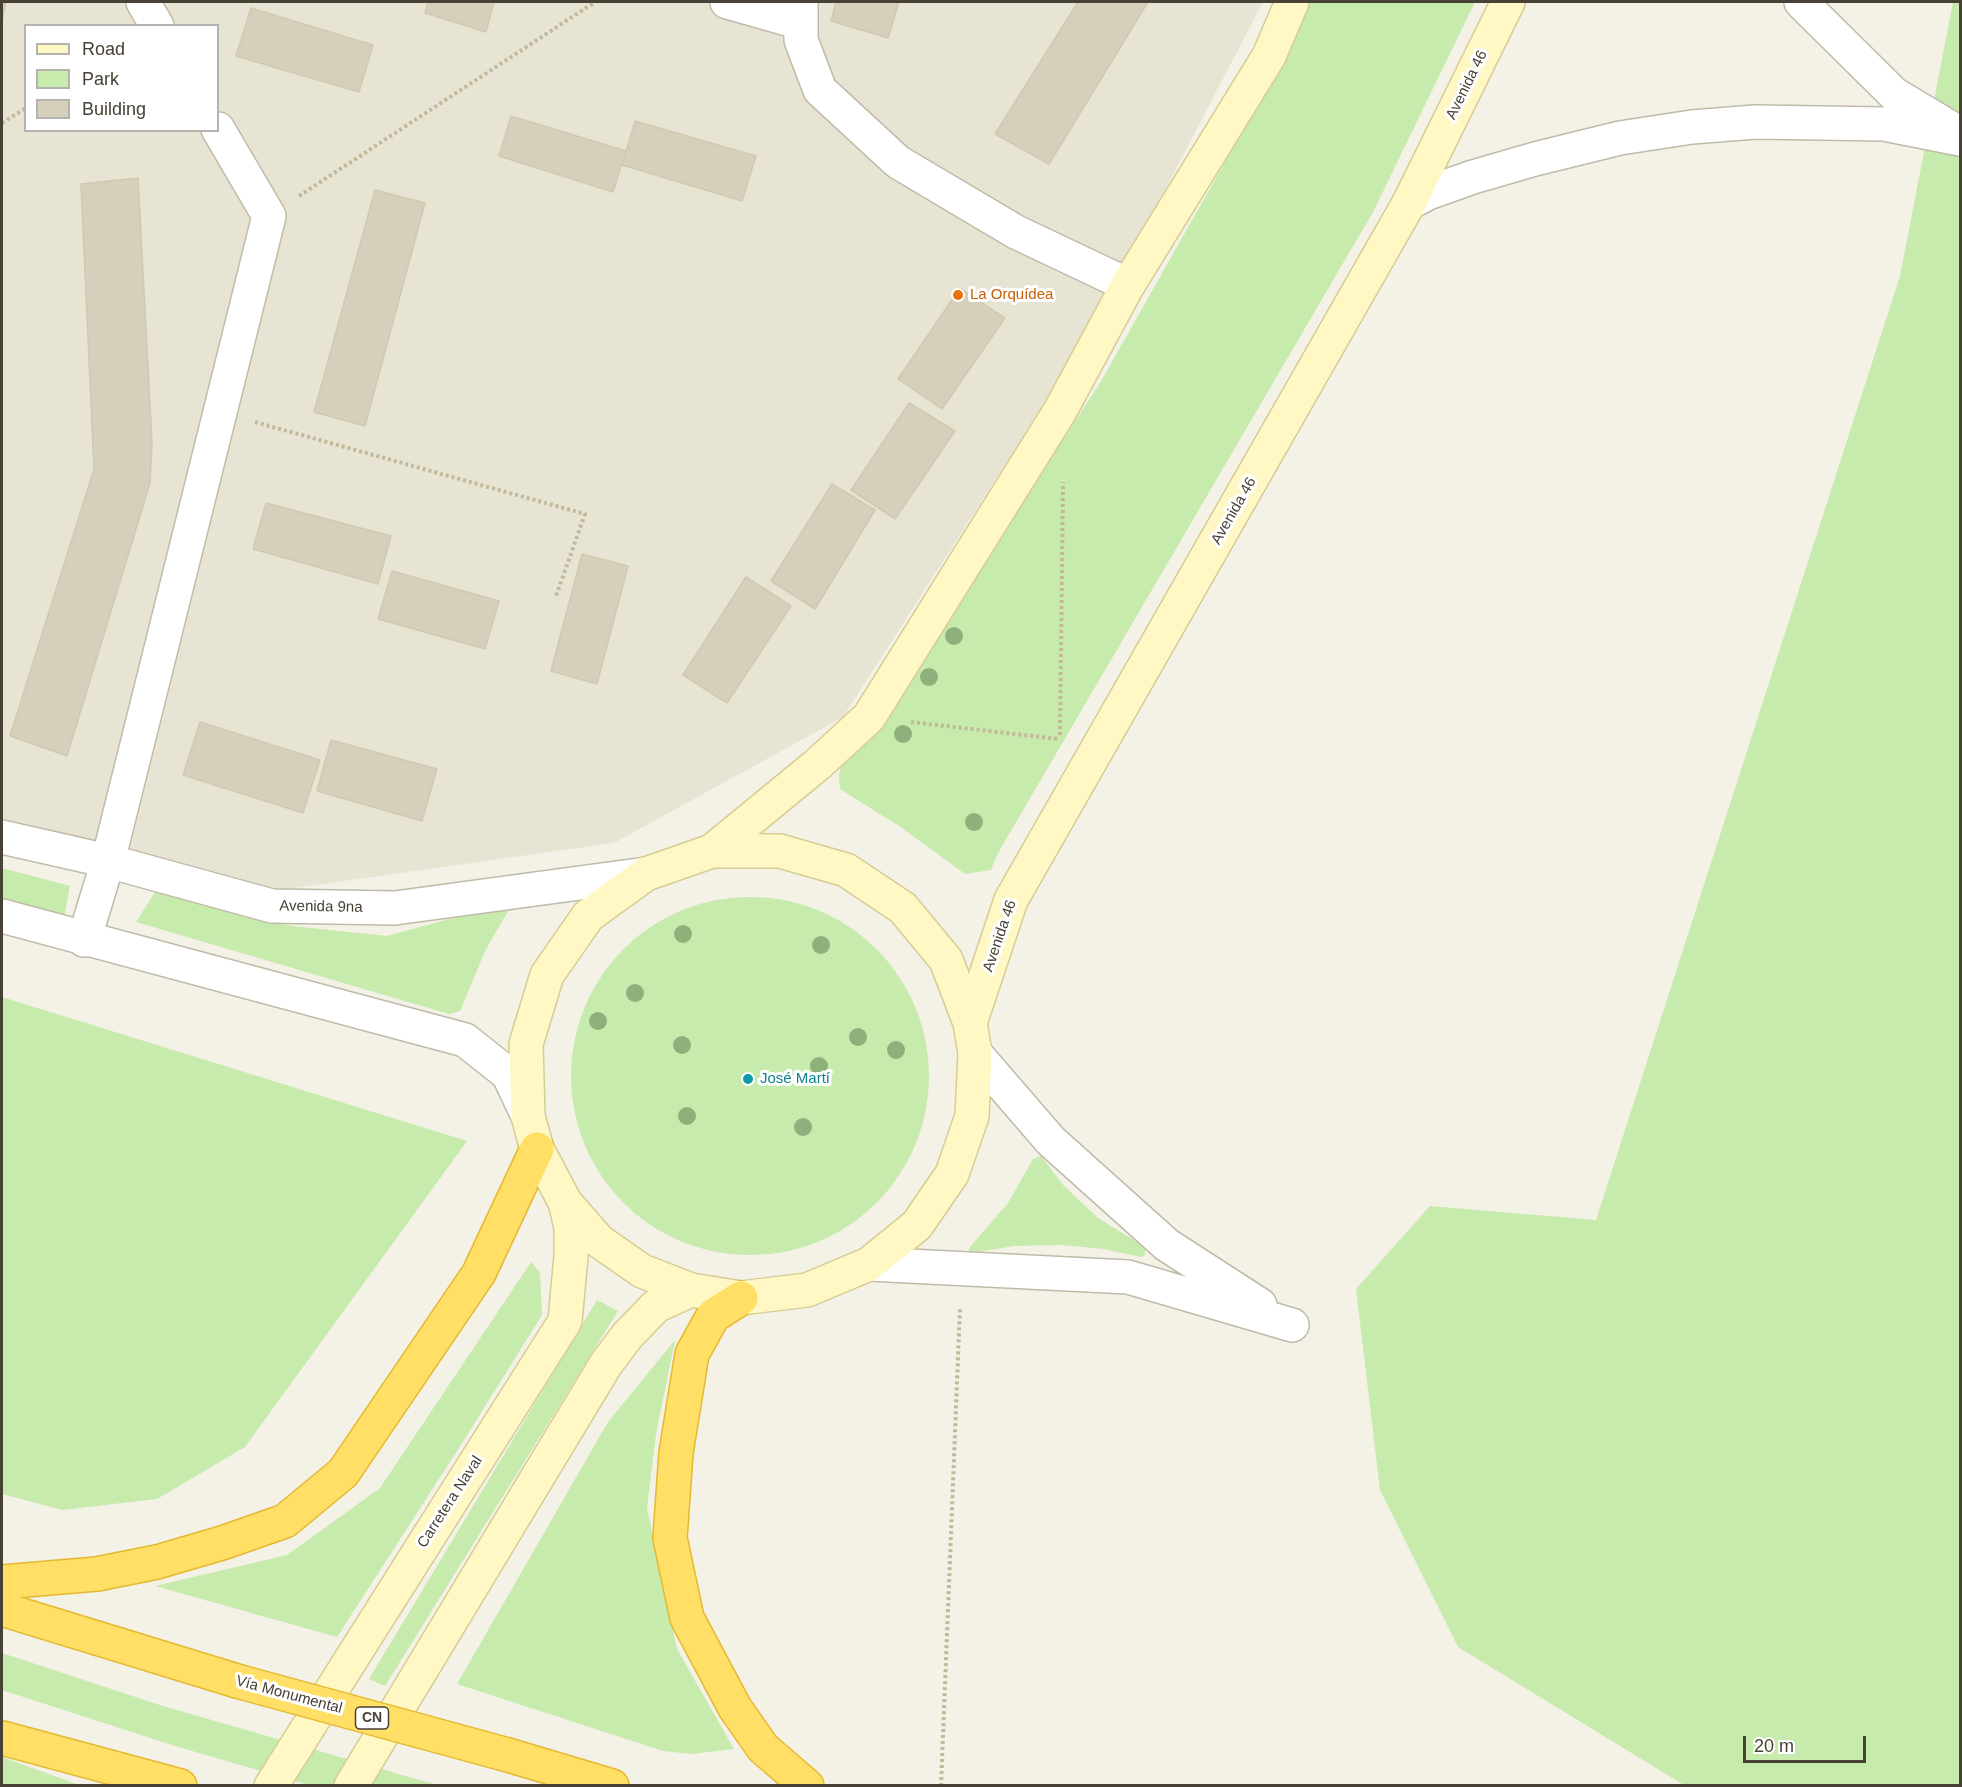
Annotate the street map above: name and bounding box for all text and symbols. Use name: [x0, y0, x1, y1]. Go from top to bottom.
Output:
legend: [24, 24, 219, 132]
text: Road: [82, 39, 125, 59]
street label: Avenida 46: [1443, 47, 1491, 123]
text: Park: [82, 69, 119, 89]
text: Building: [82, 99, 146, 119]
place label: La Orquídea: [970, 286, 1053, 304]
marker: La Orquídea: [951, 288, 965, 302]
street label: Avenida 46: [1208, 474, 1260, 548]
street label: Avenida 9na: [279, 897, 363, 917]
street label: Avenida 46: [979, 898, 1021, 974]
place label: José Martí: [760, 1070, 830, 1088]
marker: José Martí: [741, 1072, 755, 1086]
street label: Carretera Naval: [414, 1453, 486, 1551]
street label: Vía Monumental: [234, 1672, 344, 1718]
road number: CN: [356, 1707, 388, 1729]
scale bar: [1746, 1724, 1869, 1762]
text: 20 m: [1754, 1736, 1794, 1756]

